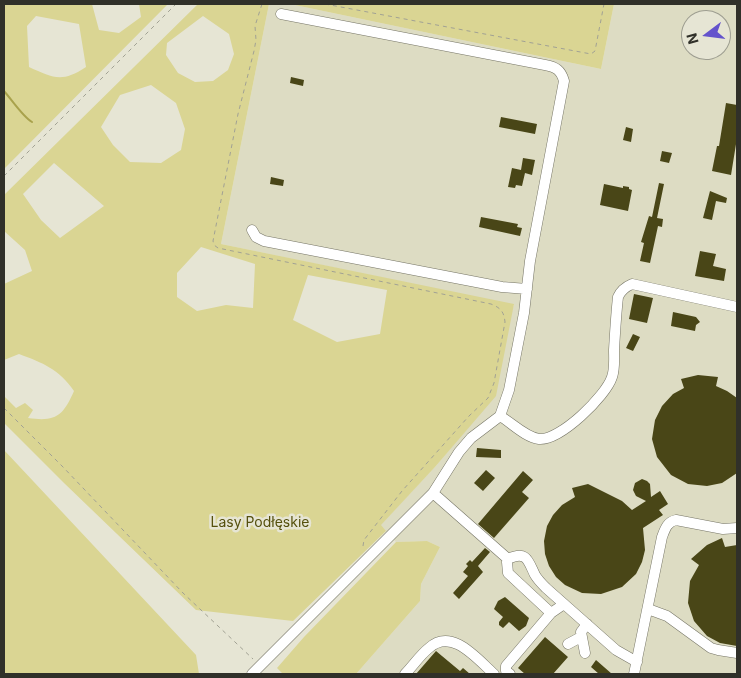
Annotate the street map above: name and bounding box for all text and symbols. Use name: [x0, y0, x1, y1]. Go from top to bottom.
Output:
north arrow: [681, 10, 731, 60]
text: N: [682, 31, 702, 46]
park label: Lasy Podłęskie: [211, 515, 309, 531]

